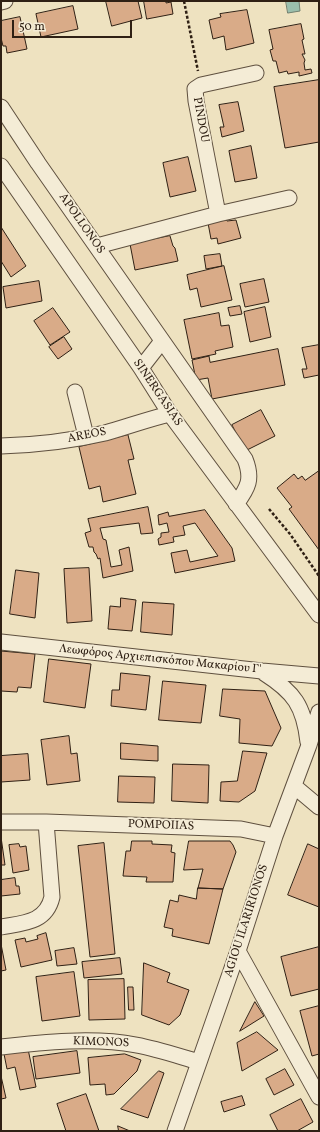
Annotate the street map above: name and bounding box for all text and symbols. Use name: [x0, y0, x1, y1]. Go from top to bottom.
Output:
scale bar: [14, 12, 134, 38]
text: 50 m: [19, 19, 45, 35]
street label: PINDOU: [189, 96, 211, 144]
street label: APOLLONOS: [55, 191, 107, 257]
street label: SINERGASIAS: [129, 357, 185, 429]
street label: AREOS: [66, 425, 108, 447]
street label: Λεωφόρος Αρχιεπισκόπου Μακαρίου Γ': [58, 642, 262, 678]
street label: POMPOIIAS: [128, 818, 194, 834]
street label: AGIOU ILARIRIONOS: [222, 863, 272, 979]
street label: KIMONOS: [72, 1035, 130, 1051]

